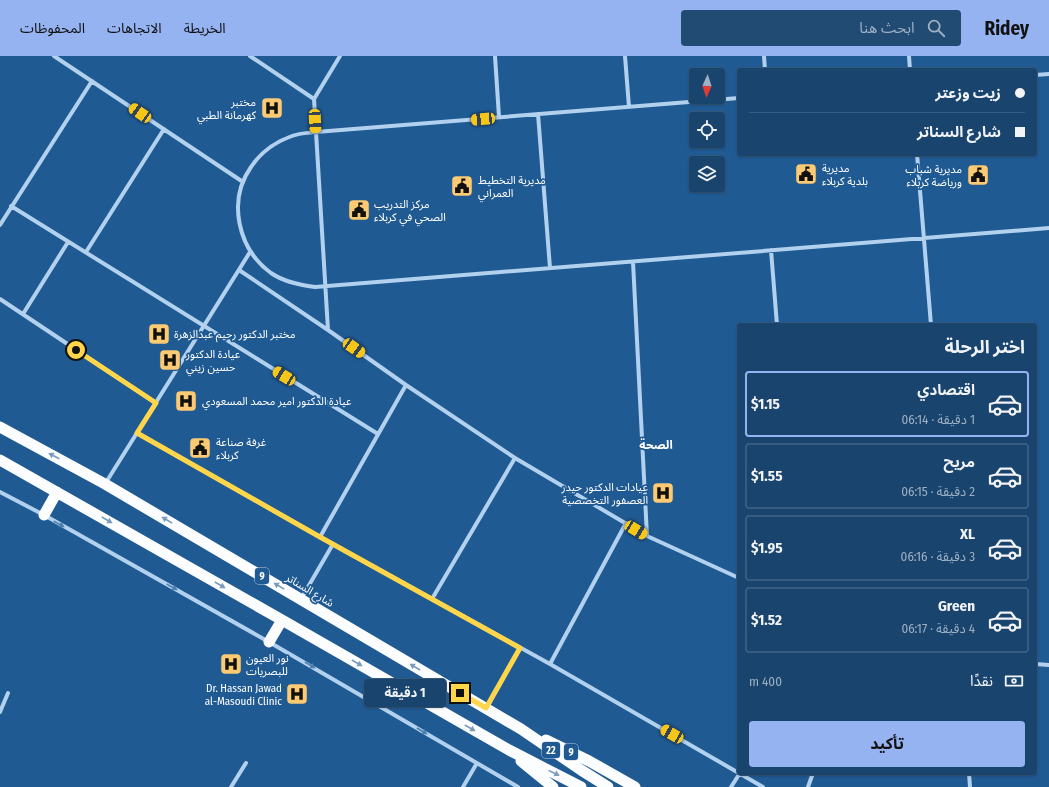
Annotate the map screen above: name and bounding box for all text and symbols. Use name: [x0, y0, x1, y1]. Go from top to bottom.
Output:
search box: [681, 10, 961, 46]
icon: search: [925, 17, 947, 39]
text: Ridey: [985, 17, 1029, 40]
text: ابحث هنا: [859, 19, 915, 37]
text: المحفوظات: [20, 20, 85, 37]
text: الاتجاهات: [107, 20, 162, 37]
text: الخريطة: [184, 20, 226, 37]
north arrow: [689, 68, 725, 104]
map controls: [689, 68, 725, 192]
text: زيت وزعتر: [935, 84, 1001, 102]
hospital icon: مختبر كهرمانة الطبي: [259, 95, 285, 121]
place label: مختبر كهرمانة الطبي: [197, 96, 256, 125]
car: [127, 101, 153, 125]
car: [308, 109, 322, 133]
car: [471, 112, 495, 126]
button: locate: [689, 112, 725, 148]
text: شارع السناتر: [917, 123, 1001, 141]
button: layers: [689, 156, 725, 192]
public building icon: مديرية بلدية كربلاء: [793, 161, 819, 187]
place label: مديرية بلدية كربلاء: [822, 162, 868, 188]
public building icon: مديرية شباب ورياضة كربلاء: [965, 162, 991, 188]
place label: مديرية شباب ورياضة كربلاء: [905, 163, 962, 189]
public building icon: مديرية التخطيط العمراني: [449, 173, 475, 199]
place label: مديرية التخطيط العمراني: [478, 174, 546, 203]
public building icon: مركز التدريب الصحي في كربلاء: [346, 197, 372, 223]
place label: مركز التدريب الصحي في كربلاء: [374, 198, 446, 227]
hospital icon: مختبر الدكتور رحيم عبدالزهرة: [146, 321, 172, 347]
place label: مختبر الدكتور رحيم عبدالزهرة: [174, 328, 296, 343]
car: [341, 336, 367, 360]
text: اختر الرحلة: [944, 336, 1025, 358]
route start: [67, 341, 85, 359]
hospital icon: عيادة الدكتور حسين زيني: [157, 347, 183, 373]
place label: عيادة الدكتور حسين زيني: [185, 348, 241, 377]
car: [271, 365, 297, 387]
text: اقتصادي: [917, 381, 975, 399]
icon: car: [987, 386, 1023, 422]
hospital icon: عيادة الدكتور امير محمد المسعودي: [173, 388, 199, 414]
place label: عيادة الدكتور امير محمد المسعودي: [202, 395, 352, 411]
text: $1.15: [751, 395, 780, 413]
text: 1 دقيقة · 06:14: [902, 412, 975, 427]
public building icon: غرفة صناعة كربلاء: [187, 435, 213, 461]
place label: غرفة صناعة كربلاء: [216, 436, 267, 462]
district label: الصحة: [639, 438, 673, 452]
one-way arrow: [48, 453, 60, 460]
text: مريح: [943, 453, 975, 471]
icon: car: [987, 458, 1023, 494]
text: $1.55: [751, 467, 783, 485]
hospital icon: عيادات الدكتور حيدر العصفور التخصصية: [650, 480, 676, 506]
place label: عيادات الدكتور حيدر العصفور التخصصية: [561, 481, 648, 507]
text: 2 دقيقة · 06:15: [901, 484, 975, 499]
one-way arrow: [101, 517, 113, 524]
one-way arrow: [161, 517, 173, 524]
car: [623, 519, 649, 541]
one-way arrow: [53, 520, 65, 527]
text: XL: [960, 525, 975, 543]
icon: car: [987, 530, 1023, 566]
text: $1.95: [751, 539, 783, 557]
text: 3 دقيقة · 06:16: [901, 549, 975, 564]
road number: 9: [255, 568, 269, 584]
street label: شارع السناتر: [282, 571, 336, 611]
one-way arrow: [214, 581, 226, 588]
one-way arrow: [273, 583, 285, 590]
one-way arrow: [166, 584, 178, 591]
text: Green: [938, 597, 975, 615]
icon: car: [987, 602, 1023, 638]
text: $1.52: [751, 611, 782, 629]
text: 4 دقيقة · 06:17: [901, 621, 975, 636]
hospital icon: نور العيون للبصريات: [218, 651, 244, 677]
place label: نور العيون للبصريات: [246, 652, 289, 678]
one-way arrow: [351, 660, 363, 667]
one-way arrow: [304, 662, 316, 669]
one-way arrow: [409, 663, 421, 670]
icon: cash: [1003, 670, 1025, 692]
text: نقدًا: [970, 672, 993, 690]
text: 400 m: [749, 674, 782, 689]
callout: 1 دقيقة: [364, 679, 446, 707]
hospital icon: Dr. Hassan Jawad al-Masoudi Clinic: [284, 681, 310, 707]
place label: Dr. Hassan Jawad al-Masoudi Clinic: [205, 682, 282, 708]
route end: [451, 684, 469, 702]
text: 1 دقيقة: [385, 685, 425, 700]
button: تأكيد: [749, 721, 1025, 767]
car: [659, 723, 685, 745]
one-way arrow: [464, 725, 476, 732]
one-way arrow: [416, 727, 428, 734]
road number: 22: [542, 742, 560, 758]
road number: 9: [564, 744, 578, 760]
one-way arrow: [548, 770, 559, 776]

